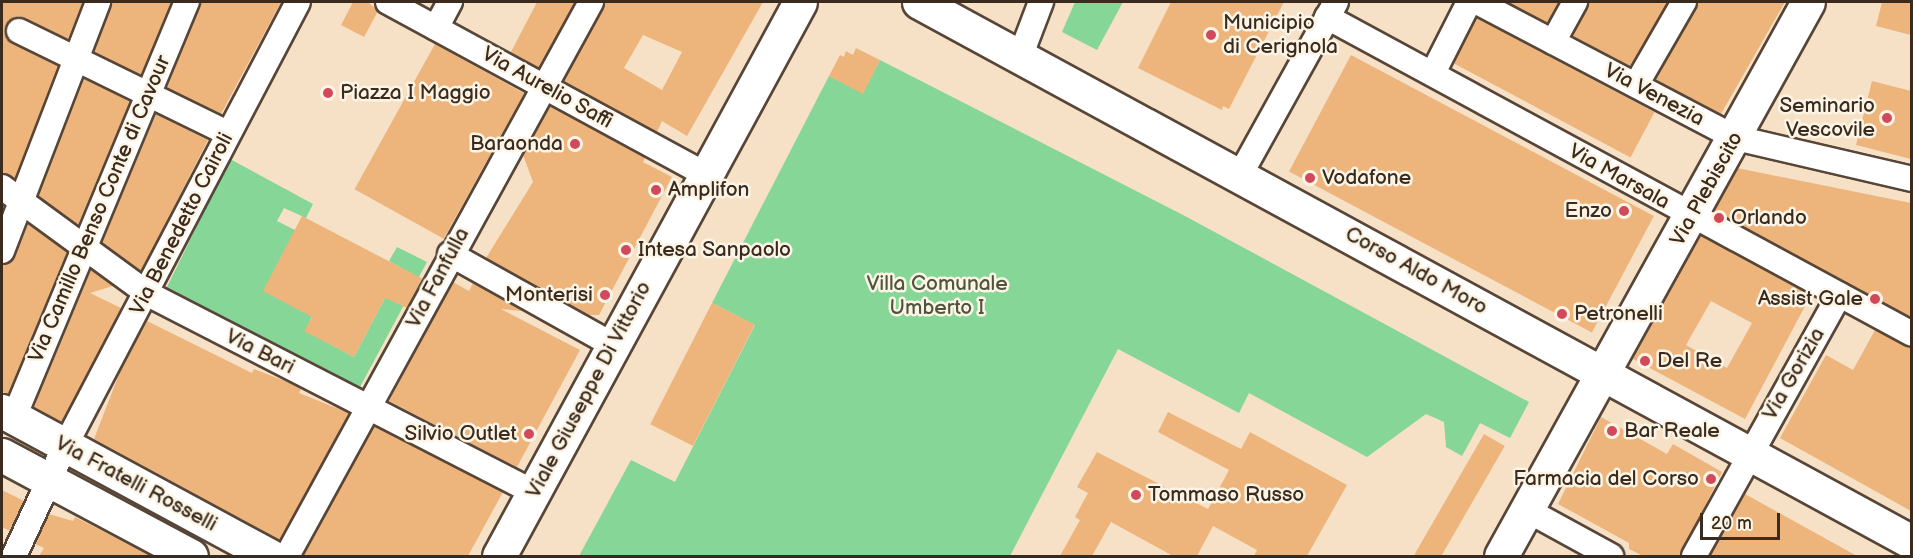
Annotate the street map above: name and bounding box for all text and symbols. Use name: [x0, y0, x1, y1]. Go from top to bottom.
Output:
place label: Municipio di Cerignola: [1223, 10, 1338, 60]
marker: Municipio di Cerignola: [1204, 28, 1218, 42]
street label: Via Aurelio Saffi: [477, 42, 617, 134]
street label: Via Camillo Benso Conte di Cavour: [24, 52, 176, 366]
street label: Via Venezia: [1599, 58, 1709, 132]
place label: Piazza I Maggio: [340, 80, 491, 106]
marker: Piazza I Maggio: [321, 86, 335, 100]
place label: Seminario Vescovile: [1779, 93, 1875, 143]
marker: Seminario Vescovile: [1880, 111, 1894, 125]
street label: Via Plebiscito: [1665, 128, 1749, 250]
street label: Via Benedetto Cairoli: [125, 129, 239, 319]
place label: Baraonda: [470, 131, 563, 157]
marker: Baraonda: [568, 137, 582, 151]
street label: Via Marsala: [1564, 139, 1674, 215]
place label: Vodafone: [1322, 165, 1411, 191]
marker: Vodafone: [1303, 171, 1317, 185]
place label: Amplifon: [668, 177, 749, 203]
marker: Amplifon: [649, 183, 663, 197]
place label: Enzo: [1565, 198, 1612, 224]
marker: Enzo: [1617, 204, 1631, 218]
place label: Orlando: [1731, 205, 1807, 231]
marker: Orlando: [1712, 211, 1726, 225]
street label: Corso Aldo Moro: [1341, 222, 1491, 320]
street label: Via Fanfulla: [401, 223, 475, 333]
place label: Intesa Sanpaolo: [638, 237, 791, 263]
marker: Intesa Sanpaolo: [619, 243, 633, 257]
park label: Villa Comunale Umberto I: [866, 271, 1008, 321]
street label: Viale Giuseppe Di Vittorio: [521, 277, 657, 503]
place label: Monterisi: [505, 282, 593, 308]
place label: Assist Gale: [1758, 286, 1863, 312]
marker: Monterisi: [598, 288, 612, 302]
marker: Assist Gale: [1868, 292, 1882, 306]
place label: Petronelli: [1574, 301, 1663, 327]
marker: Petronelli: [1555, 307, 1569, 321]
street label: Via Gorizia: [1757, 323, 1831, 425]
street label: Via Bari: [221, 324, 299, 380]
place label: Del Re: [1657, 348, 1722, 374]
marker: Del Re: [1638, 354, 1652, 368]
place label: Bar Reale: [1624, 418, 1720, 444]
place label: Silvio Outlet: [405, 421, 517, 447]
marker: Bar Reale: [1605, 424, 1619, 438]
marker: Silvio Outlet: [522, 427, 536, 441]
street label: Via Fratelli Rosselli: [51, 431, 221, 537]
place label: Farmacia del Corso: [1513, 466, 1699, 492]
marker: Farmacia del Corso: [1704, 472, 1718, 486]
place label: Tommaso Russo: [1148, 482, 1304, 508]
marker: Tommaso Russo: [1129, 488, 1143, 502]
scale bar: [1703, 501, 1782, 539]
text: 20 m: [1711, 513, 1752, 534]

